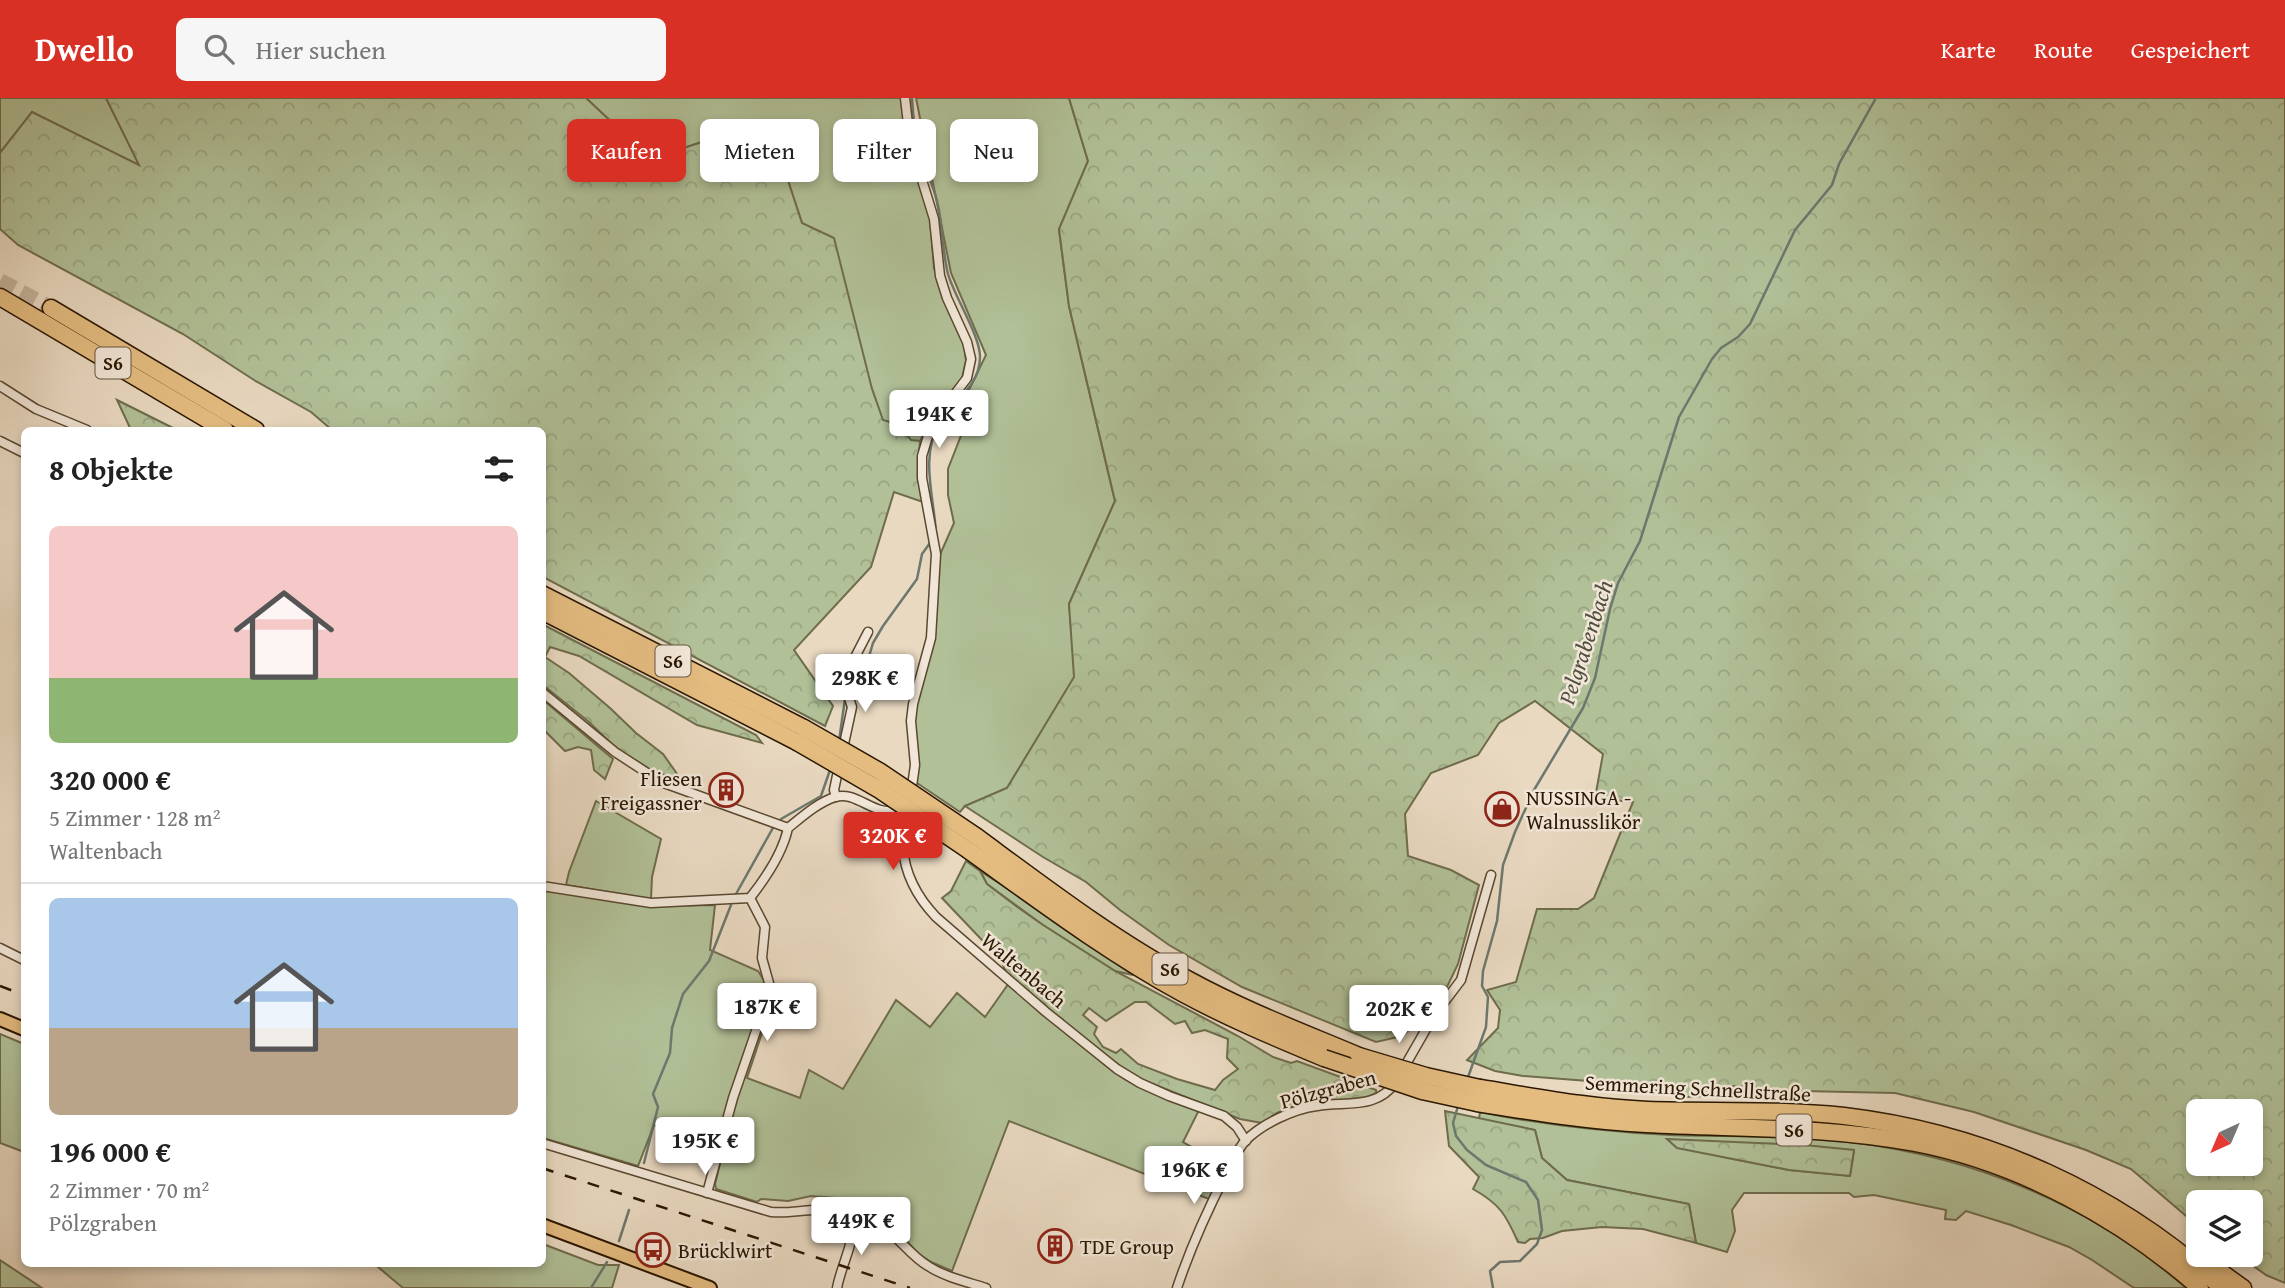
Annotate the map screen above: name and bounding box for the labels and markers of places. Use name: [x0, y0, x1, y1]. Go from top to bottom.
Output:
pin: 194K €: [882, 390, 996, 450]
pin: 298K €: [808, 654, 922, 714]
place label: Fliesen Freigassner: [600, 763, 702, 818]
building icon: Fliesen Freigassner: [707, 771, 745, 809]
place label: NUSSINGA - Walnusslikör: [1526, 782, 1641, 837]
shop icon: NUSSINGA - Walnusslikör: [1483, 790, 1521, 828]
pin: 320K €: [836, 812, 950, 872]
pin: 187K €: [710, 984, 824, 1043]
pin: 202K €: [1342, 986, 1456, 1045]
pin: 195K €: [648, 1118, 762, 1177]
pin: 196K €: [1137, 1146, 1251, 1206]
pin: 449K €: [804, 1198, 918, 1257]
building icon: TDE Group: [1036, 1227, 1074, 1265]
bus stop icon: Brücklwirt: [634, 1231, 672, 1269]
place label: TDE Group: [1080, 1231, 1174, 1262]
place label: Brücklwirt: [678, 1235, 773, 1266]

